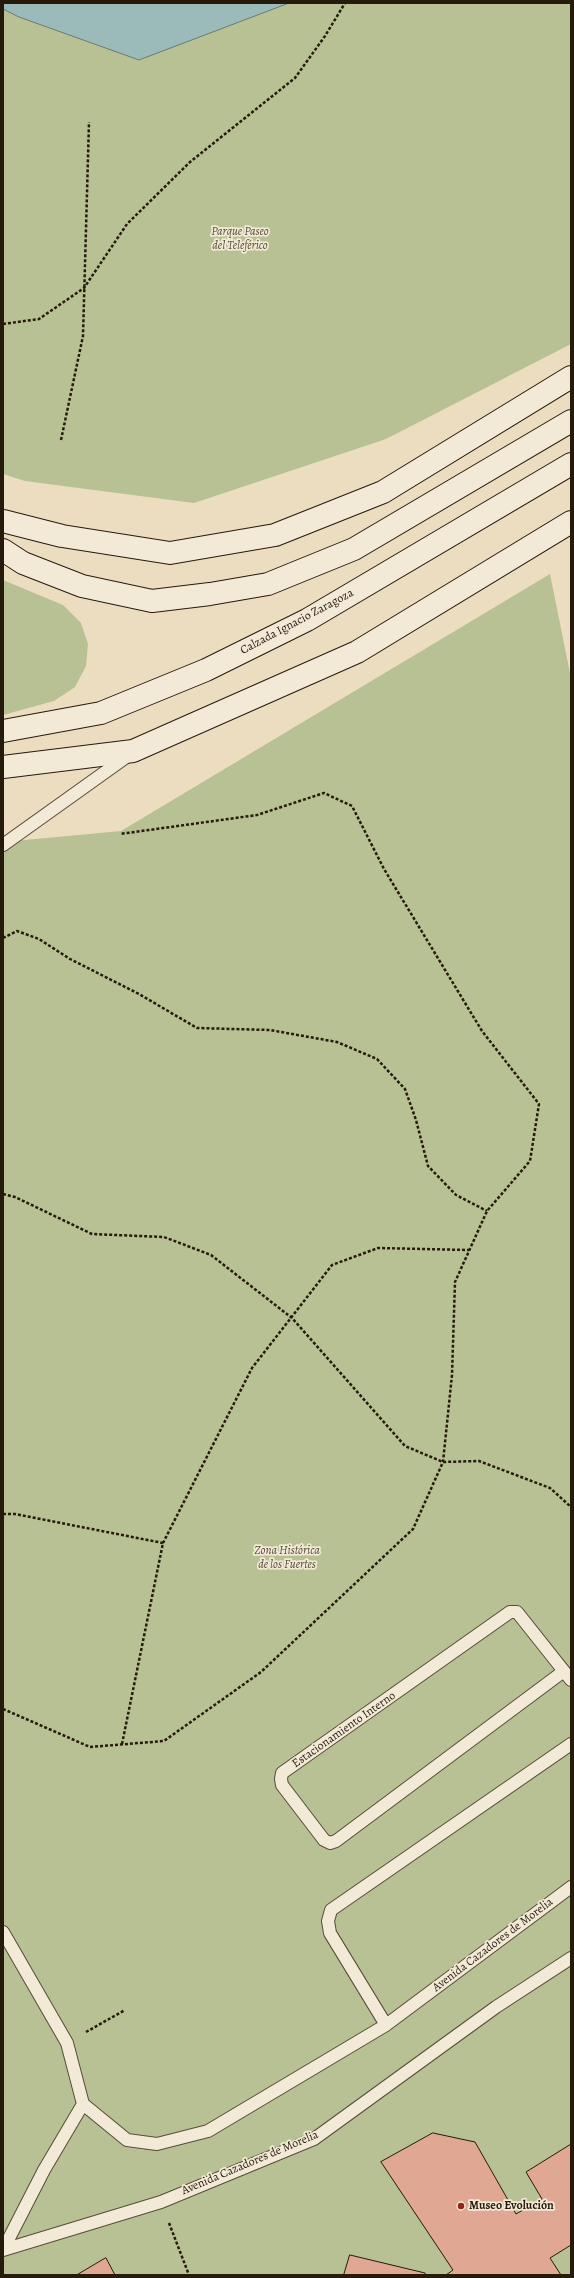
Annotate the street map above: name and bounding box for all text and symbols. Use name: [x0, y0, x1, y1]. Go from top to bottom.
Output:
park label: Parque Paseo del Teleférico: [211, 225, 269, 253]
street label: Calzada Ignacio Zaragoza: [238, 586, 356, 658]
park label: Zona Histórica de los Fuertes: [254, 1544, 320, 1572]
street label: Estacionamiento Interno: [289, 1689, 399, 1771]
street label: Avenida Cazadores de Morelia: [430, 1895, 556, 1995]
street label: Avenida Cazadores de Morelia: [179, 2128, 321, 2198]
place label: Museo Evolución: [469, 2199, 554, 2213]
marker: Museo Evolución: [456, 2201, 466, 2211]

